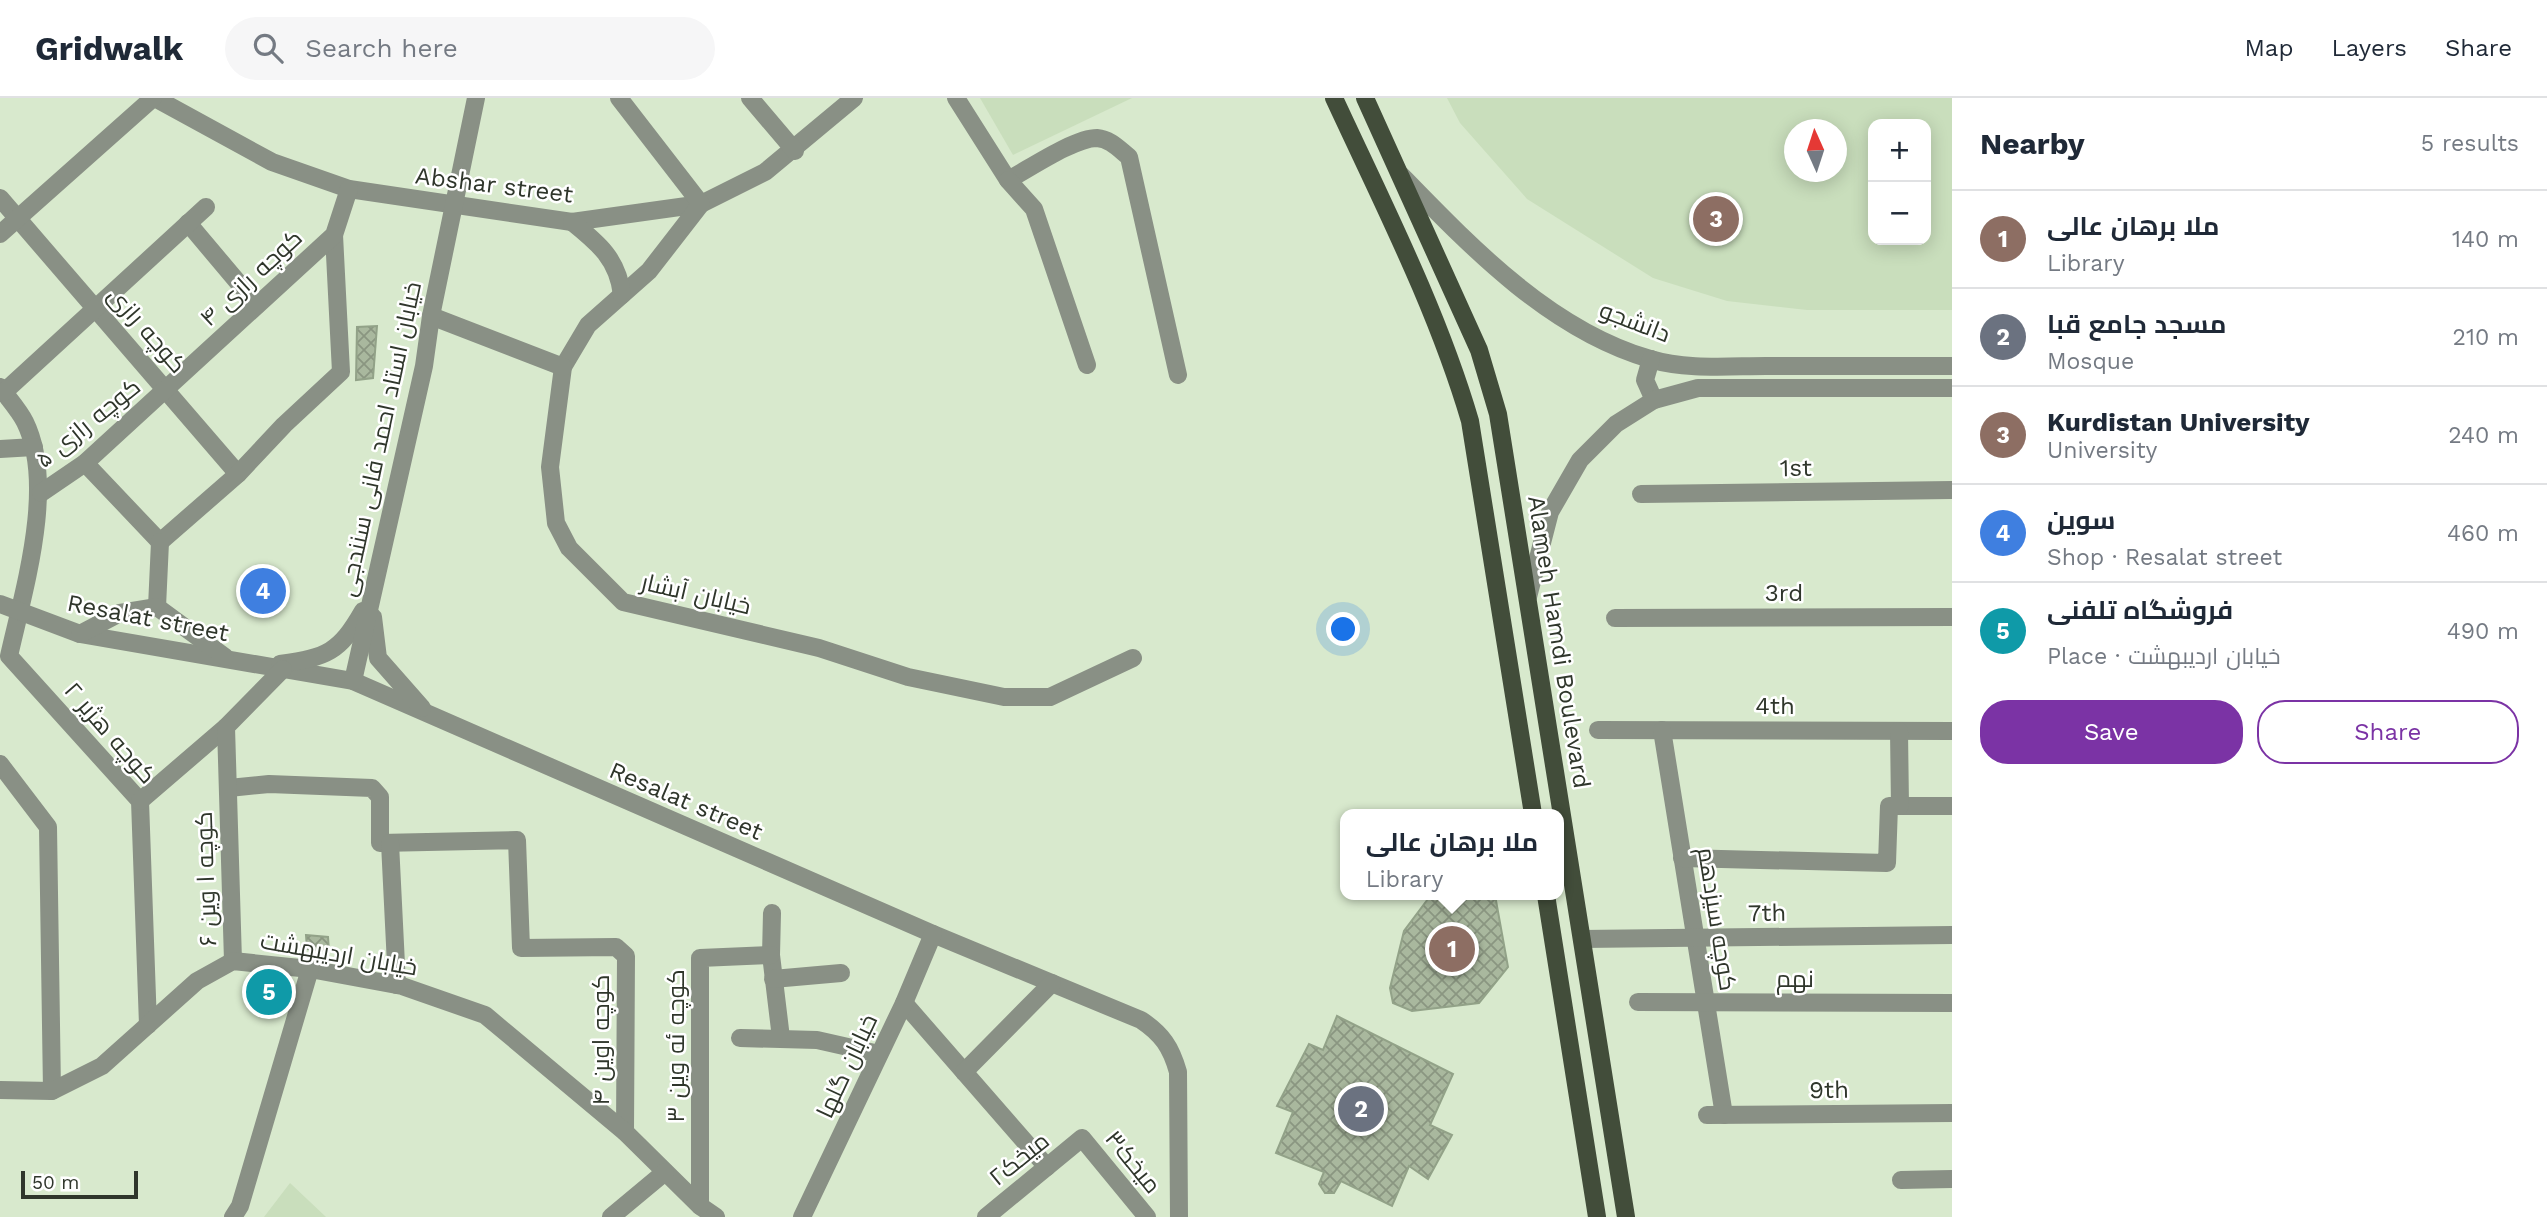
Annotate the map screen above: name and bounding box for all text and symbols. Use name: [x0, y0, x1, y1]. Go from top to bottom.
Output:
search box: [225, 17, 715, 80]
text: Gridwalk: [35, 29, 183, 68]
icon: search: [249, 29, 287, 67]
text: Search here: [305, 33, 458, 63]
text: Map: [2245, 34, 2293, 62]
text: Layers: [2331, 34, 2407, 62]
text: Share: [2445, 34, 2512, 62]
north arrow: [1784, 119, 1847, 182]
map controls: [1868, 119, 1931, 245]
button: +: [1868, 119, 1931, 182]
text: Nearby: [1980, 126, 2085, 161]
text: 5 results: [2421, 130, 2519, 157]
street label: Abshar street: [413, 161, 575, 209]
button: −: [1868, 182, 1931, 245]
pin: 3: [1693, 193, 1739, 245]
text: ملا برهان عالی: [2047, 211, 2220, 241]
street label: کوچه رازی ۴: [194, 224, 309, 334]
text: 1: [1998, 226, 2008, 253]
text: 140 m: [2452, 226, 2519, 253]
text: Library: [2047, 250, 2125, 277]
street label: خیابان استاد احمد فانی سنندجی: [333, 279, 427, 599]
street label: کوچه رازی: [101, 281, 192, 380]
street label: دانشجو: [1596, 296, 1674, 348]
text: مسجد جامع قبا: [2047, 309, 2226, 339]
text: 2: [1996, 324, 2010, 351]
text: 210 m: [2453, 324, 2519, 351]
text: Mosque: [2047, 348, 2134, 375]
street label: کوچه رازی ۵: [30, 372, 147, 475]
text: Kurdistan University: [2047, 407, 2310, 437]
text: 3: [1996, 422, 2010, 449]
text: 240 m: [2448, 422, 2519, 449]
text: University: [2047, 437, 2157, 464]
street label: 1st: [1780, 454, 1812, 482]
street label: Alameh Hamdi Boulevard: [1522, 494, 1596, 790]
text: سوین: [2047, 505, 2115, 535]
text: 4: [1996, 520, 2010, 547]
text: 460 m: [2447, 520, 2519, 547]
text: Shop · Resalat street: [2047, 544, 2282, 571]
pin: 4: [240, 565, 286, 617]
street label: خیابان آبشار: [636, 567, 754, 620]
street label: 3rd: [1765, 579, 1803, 607]
street label: Resalat street: [65, 589, 231, 647]
text: فروشگاه تلفنی: [2047, 595, 2233, 625]
your location: [1326, 612, 1360, 646]
text: 5: [1996, 618, 2010, 645]
text: 490 m: [2447, 618, 2519, 645]
text: Place · خیابان اردیبهشت: [2047, 643, 2281, 670]
street label: کوچه هژیر ۲: [57, 677, 162, 791]
street label: 4th: [1755, 692, 1795, 720]
button: Save: [1980, 700, 2243, 764]
button: Share: [2257, 700, 2519, 764]
street label: Resalat street: [605, 756, 767, 846]
popup: [1340, 809, 1564, 900]
street label: کوچه ا وین ۶: [190, 811, 224, 947]
text: ملا برهان عالی: [1366, 827, 1538, 857]
street label: کوچه سیزدهم: [1690, 845, 1742, 993]
text: Library: [1366, 866, 1443, 893]
street label: 7th: [1748, 899, 1786, 927]
pin: 1: [1429, 923, 1475, 975]
street label: خیابان اردیبهشت: [258, 926, 420, 982]
street label: نهم: [1776, 965, 1814, 995]
pin: 5: [246, 966, 292, 1018]
street label: کوچه ئه وین ۳: [662, 969, 692, 1123]
street label: کوچه اوین ۴: [587, 974, 617, 1106]
street label: خیابان گلها: [811, 1010, 883, 1122]
street label: 9th: [1809, 1076, 1849, 1104]
pin: 2: [1338, 1083, 1384, 1135]
street label: میخک۳: [1099, 1125, 1167, 1199]
street label: میخک۲: [983, 1126, 1055, 1192]
scale bar: [21, 1168, 138, 1200]
text: 50 m: [32, 1171, 79, 1194]

